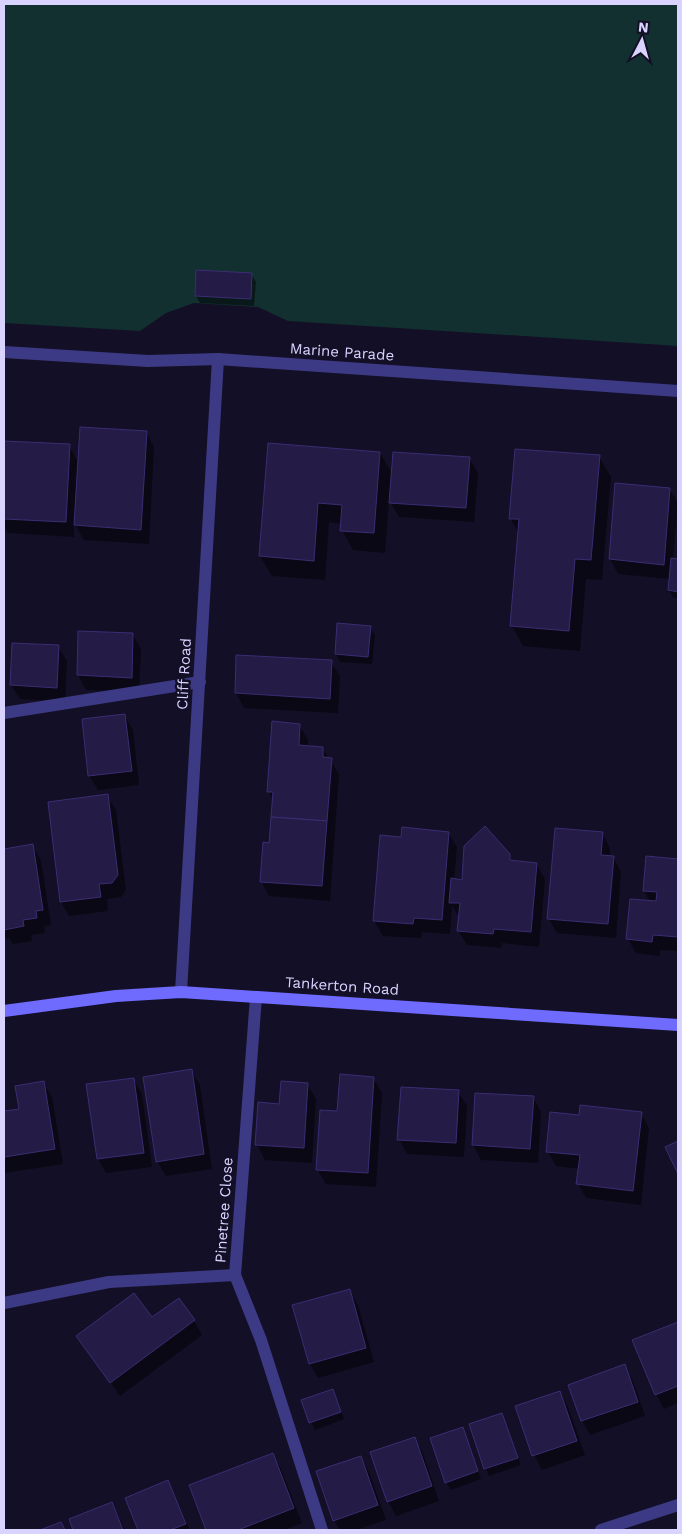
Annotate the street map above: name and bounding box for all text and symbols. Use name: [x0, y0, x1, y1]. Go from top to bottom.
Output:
north arrow: [617, 15, 667, 65]
text: N: [637, 19, 649, 36]
street label: Marine Parade: [289, 339, 395, 365]
street label: Cliff Road: [173, 638, 195, 710]
street label: Tankerton Road: [284, 973, 400, 999]
street label: Pinetree Close: [211, 1157, 237, 1263]

